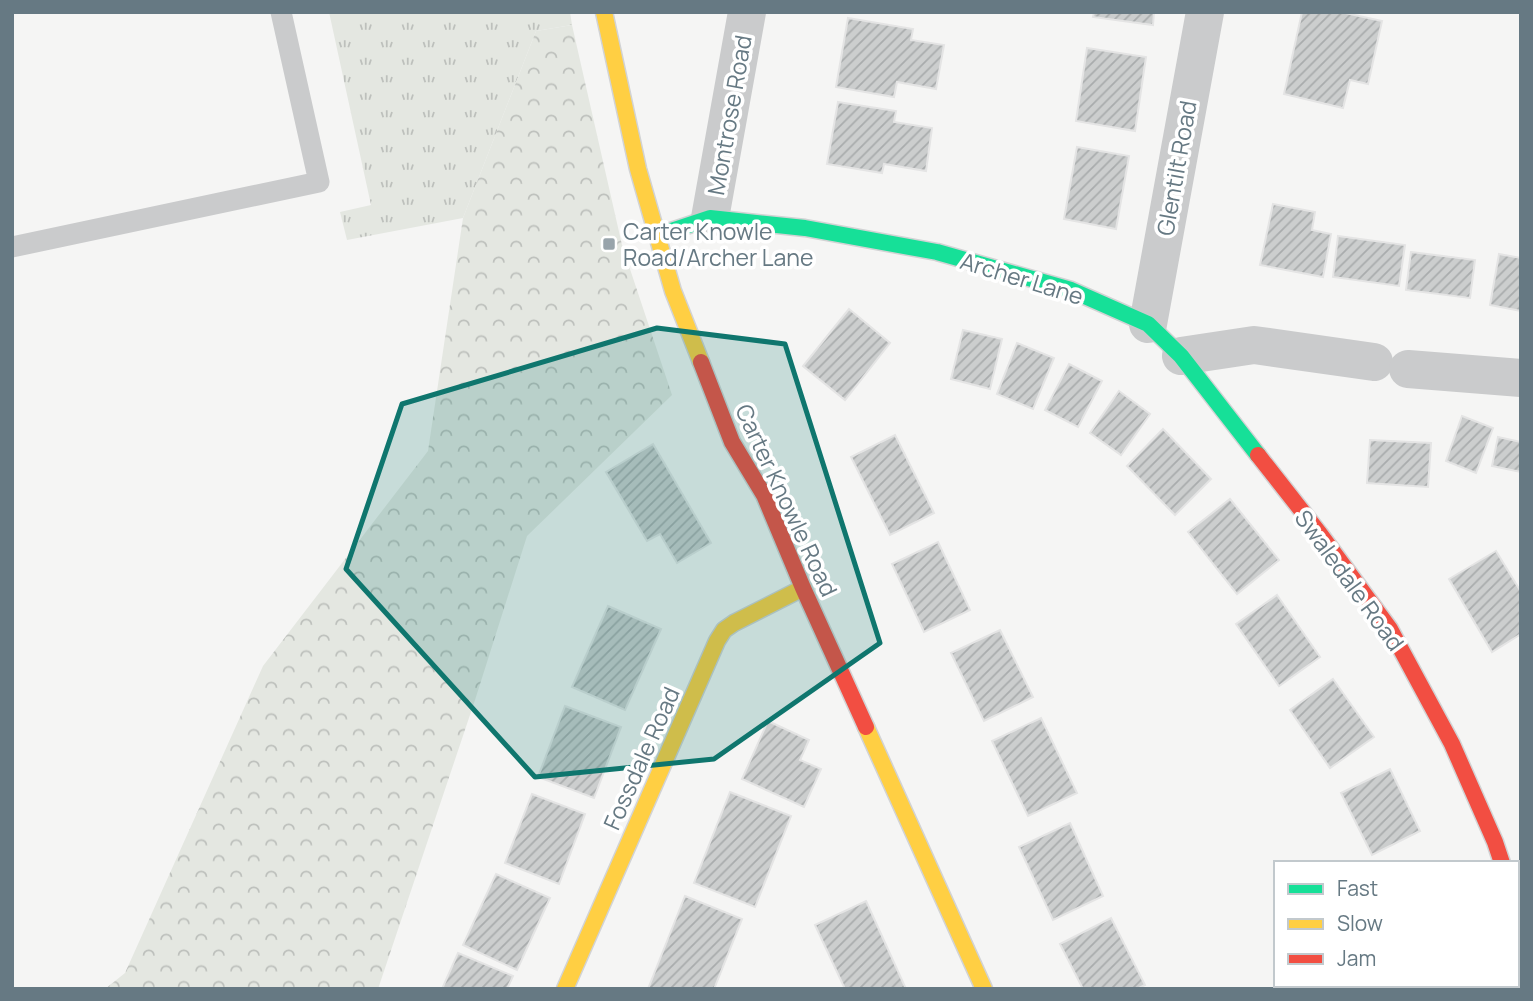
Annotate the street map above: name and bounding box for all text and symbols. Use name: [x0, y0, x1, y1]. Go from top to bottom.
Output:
street label: Montrose Road: [699, 32, 759, 198]
street label: Glentilt Road: [1148, 98, 1204, 238]
place label: Carter Knowle Road/Archer Lane: [623, 215, 813, 273]
marker: Carter Knowle Road/Archer Lane: [601, 236, 617, 252]
street label: Archer Lane: [957, 244, 1087, 312]
street label: Carter Knowle Road: [728, 399, 846, 601]
street label: Swaledale Road: [1288, 503, 1412, 657]
street label: Fossdale Road: [595, 682, 687, 834]
legend: [1274, 861, 1519, 987]
text: Fast: [1337, 874, 1378, 902]
text: Slow: [1337, 909, 1383, 937]
text: Jam: [1337, 944, 1376, 972]

